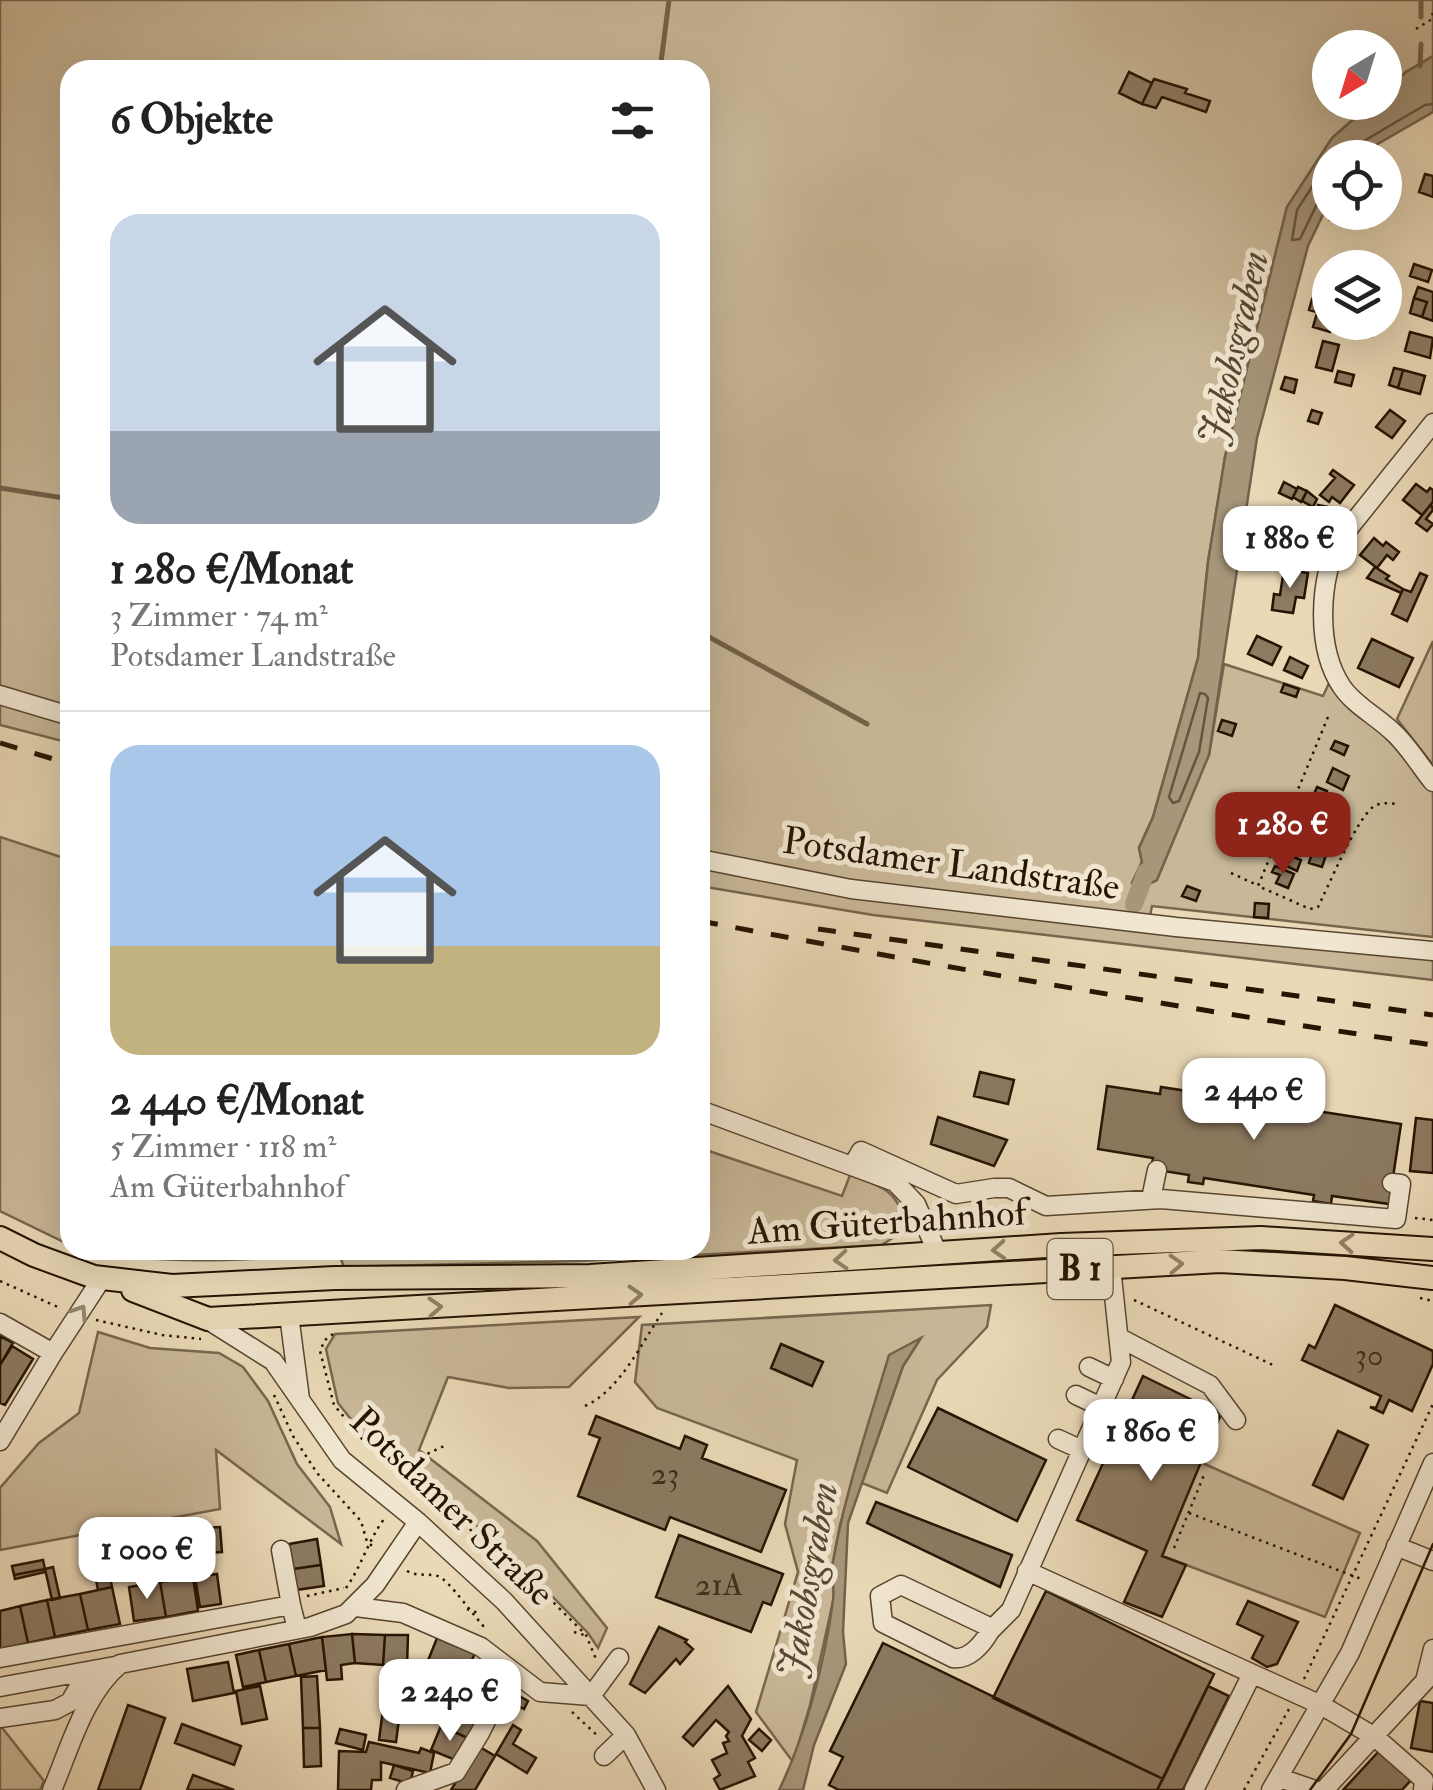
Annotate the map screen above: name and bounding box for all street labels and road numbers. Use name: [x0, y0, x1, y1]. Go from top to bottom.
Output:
street label: Potsdamer Landstraße: [780, 817, 1122, 911]
street label: Am Güterbahnhof: [745, 1188, 1034, 1256]
road number: B 1: [1048, 1239, 1112, 1299]
street label: Potsdamer Straße: [340, 1397, 564, 1617]

